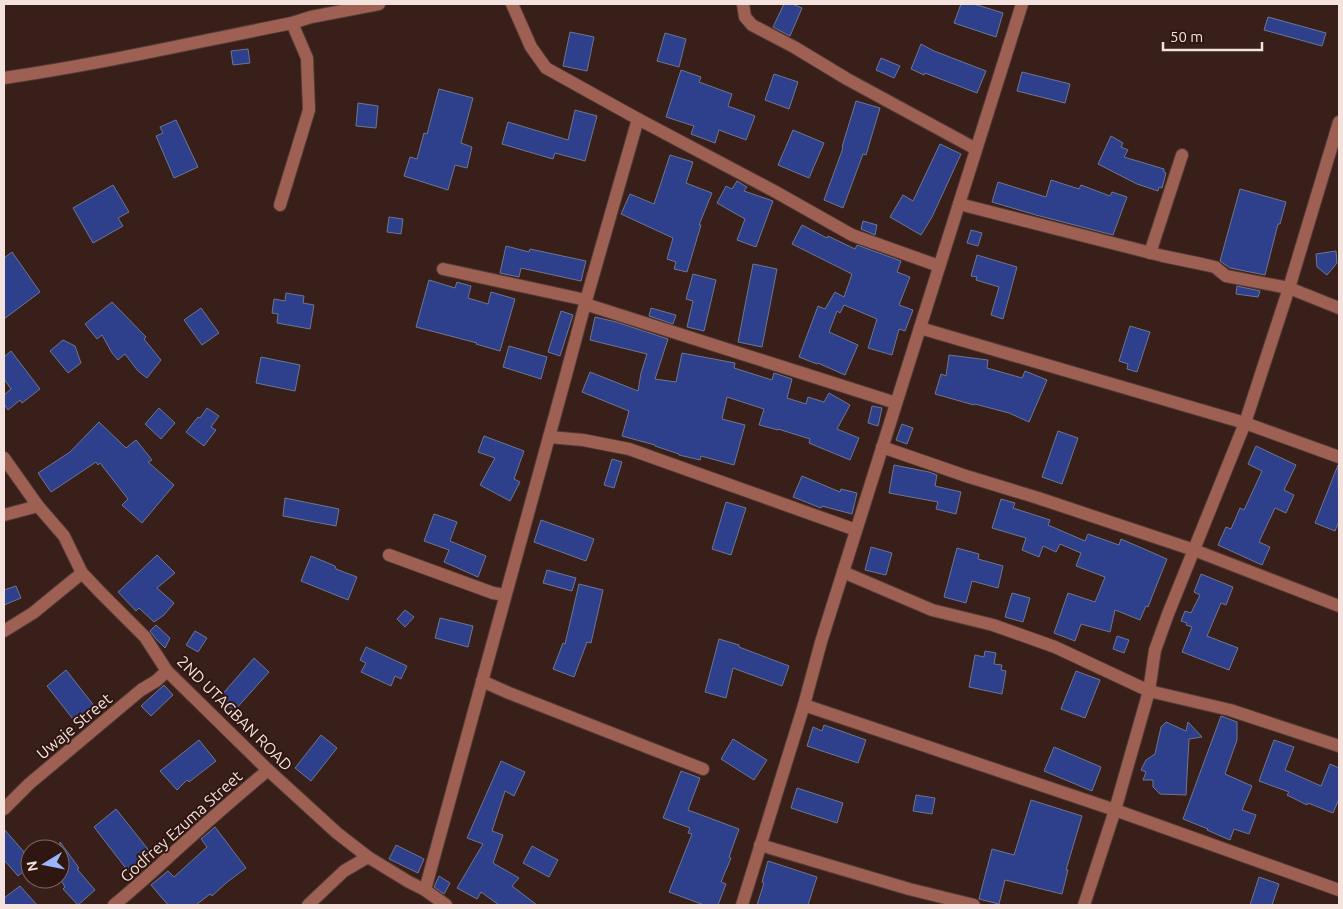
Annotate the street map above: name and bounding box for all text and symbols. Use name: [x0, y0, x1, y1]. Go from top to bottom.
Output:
scale bar: [1163, 20, 1262, 52]
text: 50 m: [1170, 28, 1203, 45]
street label: 2ND UTAGBAN ROAD: [174, 652, 296, 774]
street label: Uwaje Street: [33, 689, 116, 763]
street label: Godfrey Ezuma Street: [116, 766, 246, 885]
north arrow: [20, 839, 70, 889]
text: N: [23, 860, 41, 873]

